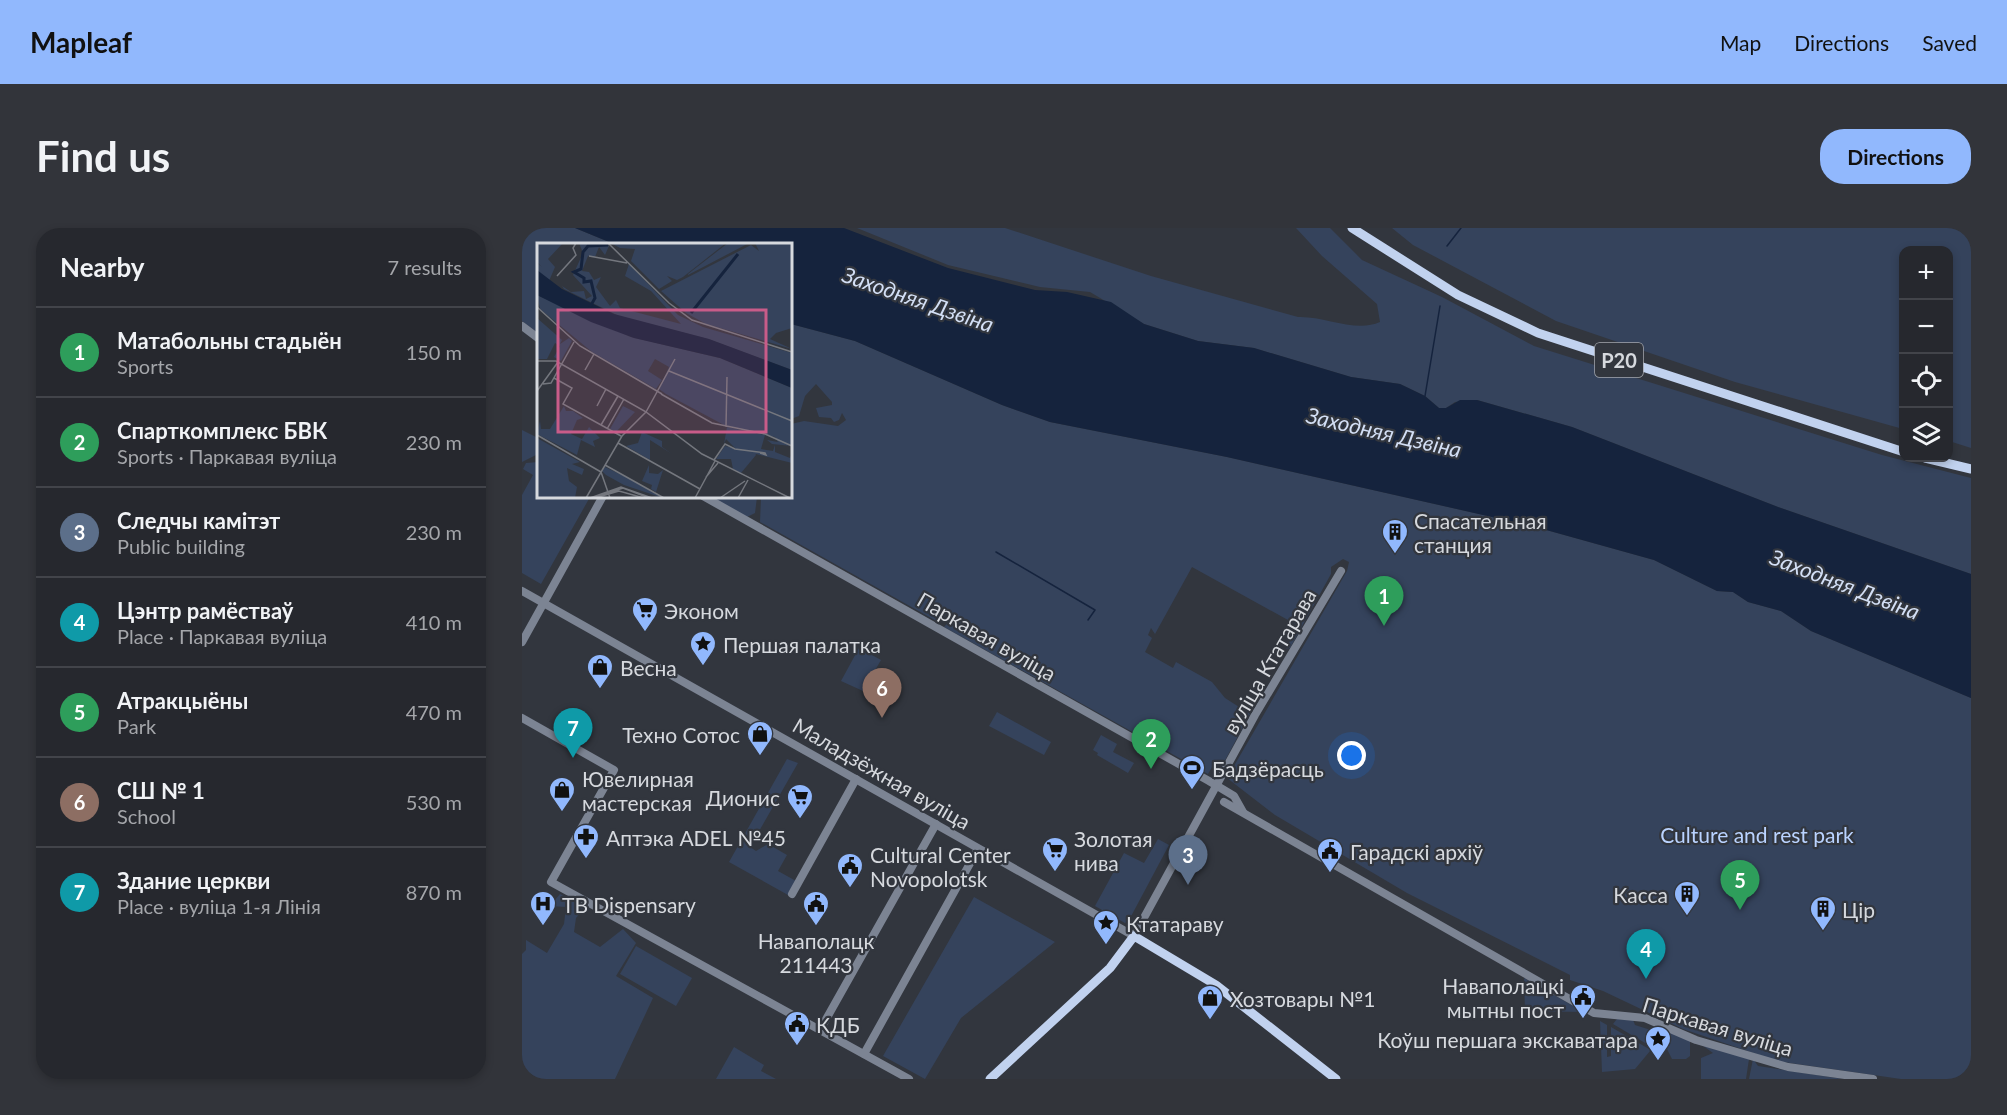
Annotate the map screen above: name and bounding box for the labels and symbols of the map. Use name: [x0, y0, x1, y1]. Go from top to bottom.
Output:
inset map: [537, 243, 792, 498]
water label: Заходняя Дзвіна: [838, 260, 997, 338]
road number: Р20: [1595, 343, 1643, 377]
water label: Заходняя Дзвіна: [1303, 401, 1464, 463]
place label: Спасательная станция: [1414, 508, 1547, 557]
building icon: Спасательная станция: [1380, 517, 1410, 555]
water label: Заходняя Дзвіна: [1765, 543, 1924, 625]
pin: 1: [1364, 576, 1404, 626]
street label: вуліца Ктатарава: [1217, 584, 1321, 738]
street label: Паркавая вуліца: [913, 586, 1061, 686]
supermarket icon: Эконом: [630, 595, 660, 633]
place label: Эконом: [664, 598, 739, 623]
place icon: Першая палатка: [688, 629, 718, 667]
place label: Першая палатка: [723, 632, 881, 657]
shop icon: Весна: [585, 652, 615, 690]
place label: Весна: [620, 655, 677, 680]
pin: 6: [862, 668, 902, 718]
pin: 7: [554, 708, 592, 758]
street label: Маладзёжная вуліца: [789, 712, 975, 834]
shop icon: Техно Сотос: [745, 719, 775, 757]
pin: 2: [1132, 720, 1170, 769]
place label: Техно Сотос: [622, 722, 740, 747]
your location: [1337, 741, 1366, 770]
sports icon: Бадзёрасць: [1177, 753, 1207, 791]
place label: Бадзёрасць: [1212, 756, 1324, 781]
place label: Ювелирная мастерская: [582, 766, 694, 815]
shop icon: Ювелирная мастерская: [547, 775, 577, 813]
supermarket icon: Дионис: [785, 782, 815, 820]
place label: Дионис: [706, 785, 780, 810]
pharmacy icon: Аптэка ADEL №45: [571, 822, 601, 860]
park label: Culture and rest park: [1660, 822, 1854, 847]
place label: Аптэка ADEL №45: [606, 825, 786, 850]
place label: Золотая нива: [1074, 826, 1153, 875]
supermarket icon: Золотая нива: [1040, 835, 1070, 873]
pin: 3: [1168, 836, 1208, 885]
public building icon: Гарадскі архіў: [1315, 836, 1345, 874]
place label: Гарадскі архіў: [1350, 839, 1483, 864]
place label: Cultural Center Novopolotsk: [870, 842, 1011, 891]
public building icon: Cultural Center Novopolotsk: [835, 851, 865, 889]
pin: 5: [1720, 860, 1760, 910]
building icon: Касса: [1672, 879, 1702, 917]
place label: Касса: [1613, 882, 1668, 907]
hospital icon: TB Dispensary: [528, 889, 558, 927]
public building icon: Наваполацк 211443: [801, 889, 831, 927]
place label: TB Dispensary: [562, 892, 696, 917]
building icon: Цір: [1808, 894, 1838, 932]
place label: Цір: [1842, 897, 1875, 922]
place icon: Ктатараву: [1091, 908, 1121, 946]
place label: Ктатараву: [1126, 911, 1224, 936]
place label: Наваполацк 211443: [758, 928, 874, 977]
pin: 4: [1626, 930, 1666, 979]
place label: Наваполацкі мытны пост: [1442, 973, 1564, 1022]
public building icon: Наваполацкі мытны пост: [1568, 982, 1598, 1020]
shop icon: Хозтовары №1: [1195, 983, 1225, 1021]
place label: Хозтовары №1: [1230, 986, 1376, 1011]
street label: Паркавая вуліца: [1640, 991, 1796, 1061]
public building icon: КДБ: [782, 1009, 812, 1047]
place label: КДБ: [816, 1012, 860, 1037]
place icon: Коўш першага экскаватара: [1643, 1024, 1673, 1062]
place label: Коўш першага экскаватара: [1377, 1027, 1638, 1052]

